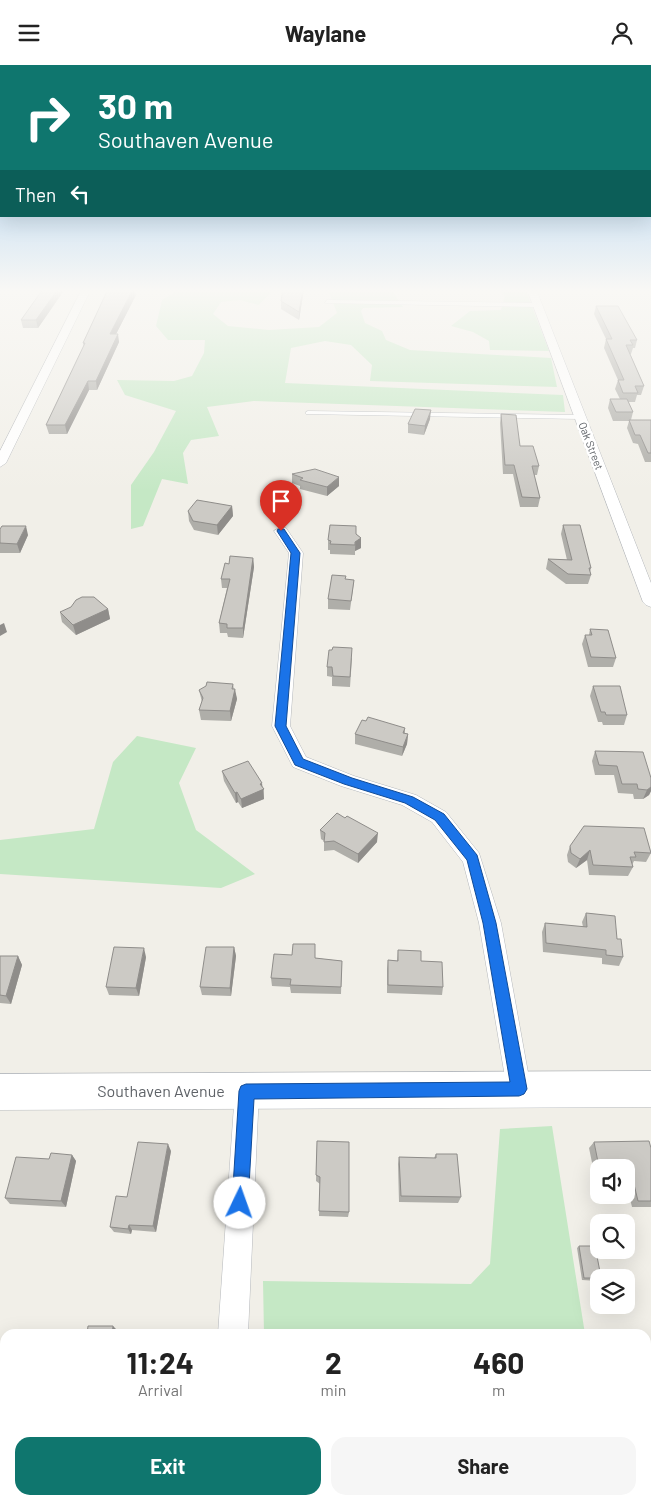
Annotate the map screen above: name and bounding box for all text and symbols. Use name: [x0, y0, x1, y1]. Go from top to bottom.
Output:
icon: menu: [15, 19, 43, 47]
icon: person: [608, 19, 636, 47]
text: Waylane: [285, 20, 366, 46]
text: 30 m: [98, 84, 173, 126]
icon: right: [15, 85, 80, 150]
text: Southaven Avenue: [98, 126, 274, 152]
icon: left: [66, 180, 94, 208]
text: Then: [15, 183, 56, 206]
street label: Oak Street: [576, 420, 607, 472]
pin: [260, 480, 302, 531]
icon: arrive: [267, 487, 295, 515]
street label: Southaven Avenue: [97, 1081, 225, 1100]
map controls: [590, 1159, 635, 1314]
button: sound: [590, 1159, 635, 1204]
position arrow: [213, 1176, 265, 1228]
button: search: [590, 1214, 635, 1259]
button: layers: [590, 1269, 635, 1314]
text: 11:24: [127, 1344, 194, 1380]
text: 2: [325, 1344, 342, 1380]
text: 460: [473, 1344, 524, 1380]
text: Arrival: [138, 1380, 183, 1399]
text: min: [320, 1380, 346, 1399]
text: m: [492, 1380, 505, 1399]
button: Exit: [15, 1437, 321, 1495]
button: Share: [331, 1437, 636, 1495]

